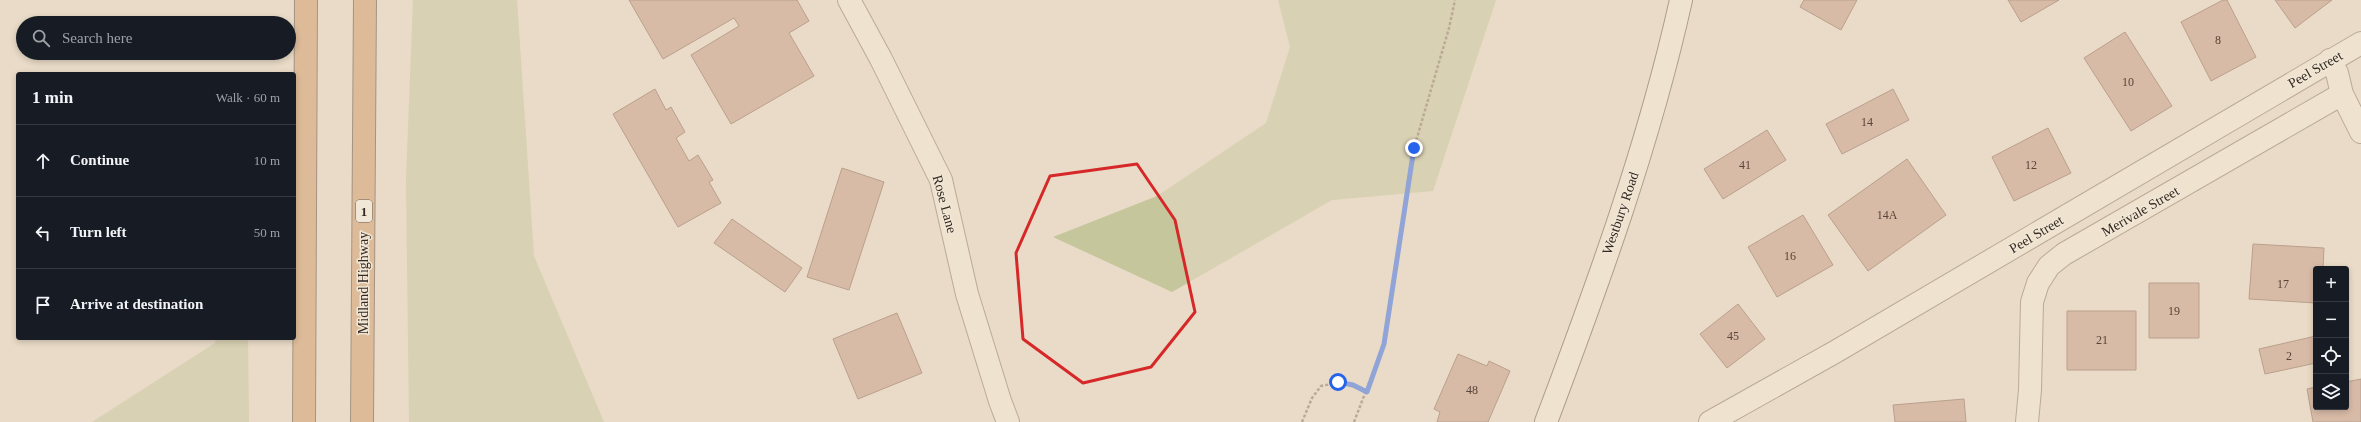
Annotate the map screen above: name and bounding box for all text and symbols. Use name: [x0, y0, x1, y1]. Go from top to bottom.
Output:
search box: [16, 16, 296, 60]
icon: search: [30, 27, 52, 49]
text: Search here: [62, 30, 132, 46]
house number: 8: [2215, 33, 2221, 47]
street label: Peel Street: [2285, 48, 2345, 91]
house number: 10: [2122, 75, 2134, 89]
text: 1 min: [32, 88, 73, 107]
text: Walk · 60 m: [216, 90, 280, 105]
house number: 14: [1861, 115, 1873, 129]
route end: [1405, 139, 1423, 157]
icon: ahead: [32, 150, 54, 172]
text: Continue: [70, 152, 129, 168]
text: 10 m: [254, 153, 280, 168]
house number: 41: [1739, 158, 1751, 172]
house number: 12: [2025, 158, 2037, 172]
street label: Westbury Road: [1599, 170, 1642, 256]
street label: Rose Lane: [930, 173, 959, 235]
street label: Merivale Street: [2099, 183, 2182, 240]
road number: 1: [356, 200, 372, 222]
house number: 14A: [1877, 208, 1898, 222]
street label: Peel Street: [2007, 212, 2066, 256]
icon: left: [32, 222, 54, 244]
text: Turn left: [70, 224, 127, 240]
text: 50 m: [254, 225, 280, 240]
street label: Midland Highway: [356, 232, 371, 334]
house number: 16: [1784, 249, 1796, 263]
map controls: [2313, 266, 2349, 410]
button: +: [2313, 266, 2349, 302]
house number: 17: [2277, 277, 2289, 291]
icon: arrive: [32, 294, 54, 316]
text: Arrive at destination: [70, 296, 203, 312]
button: −: [2313, 302, 2349, 338]
house number: 19: [2168, 304, 2180, 318]
house number: 45: [1727, 329, 1739, 343]
house number: 21: [2096, 333, 2108, 347]
button: locate: [2313, 338, 2349, 374]
house number: 2: [2286, 349, 2292, 363]
route start: [1329, 373, 1347, 391]
button: layers: [2313, 374, 2349, 410]
house number: 48: [1466, 383, 1478, 397]

